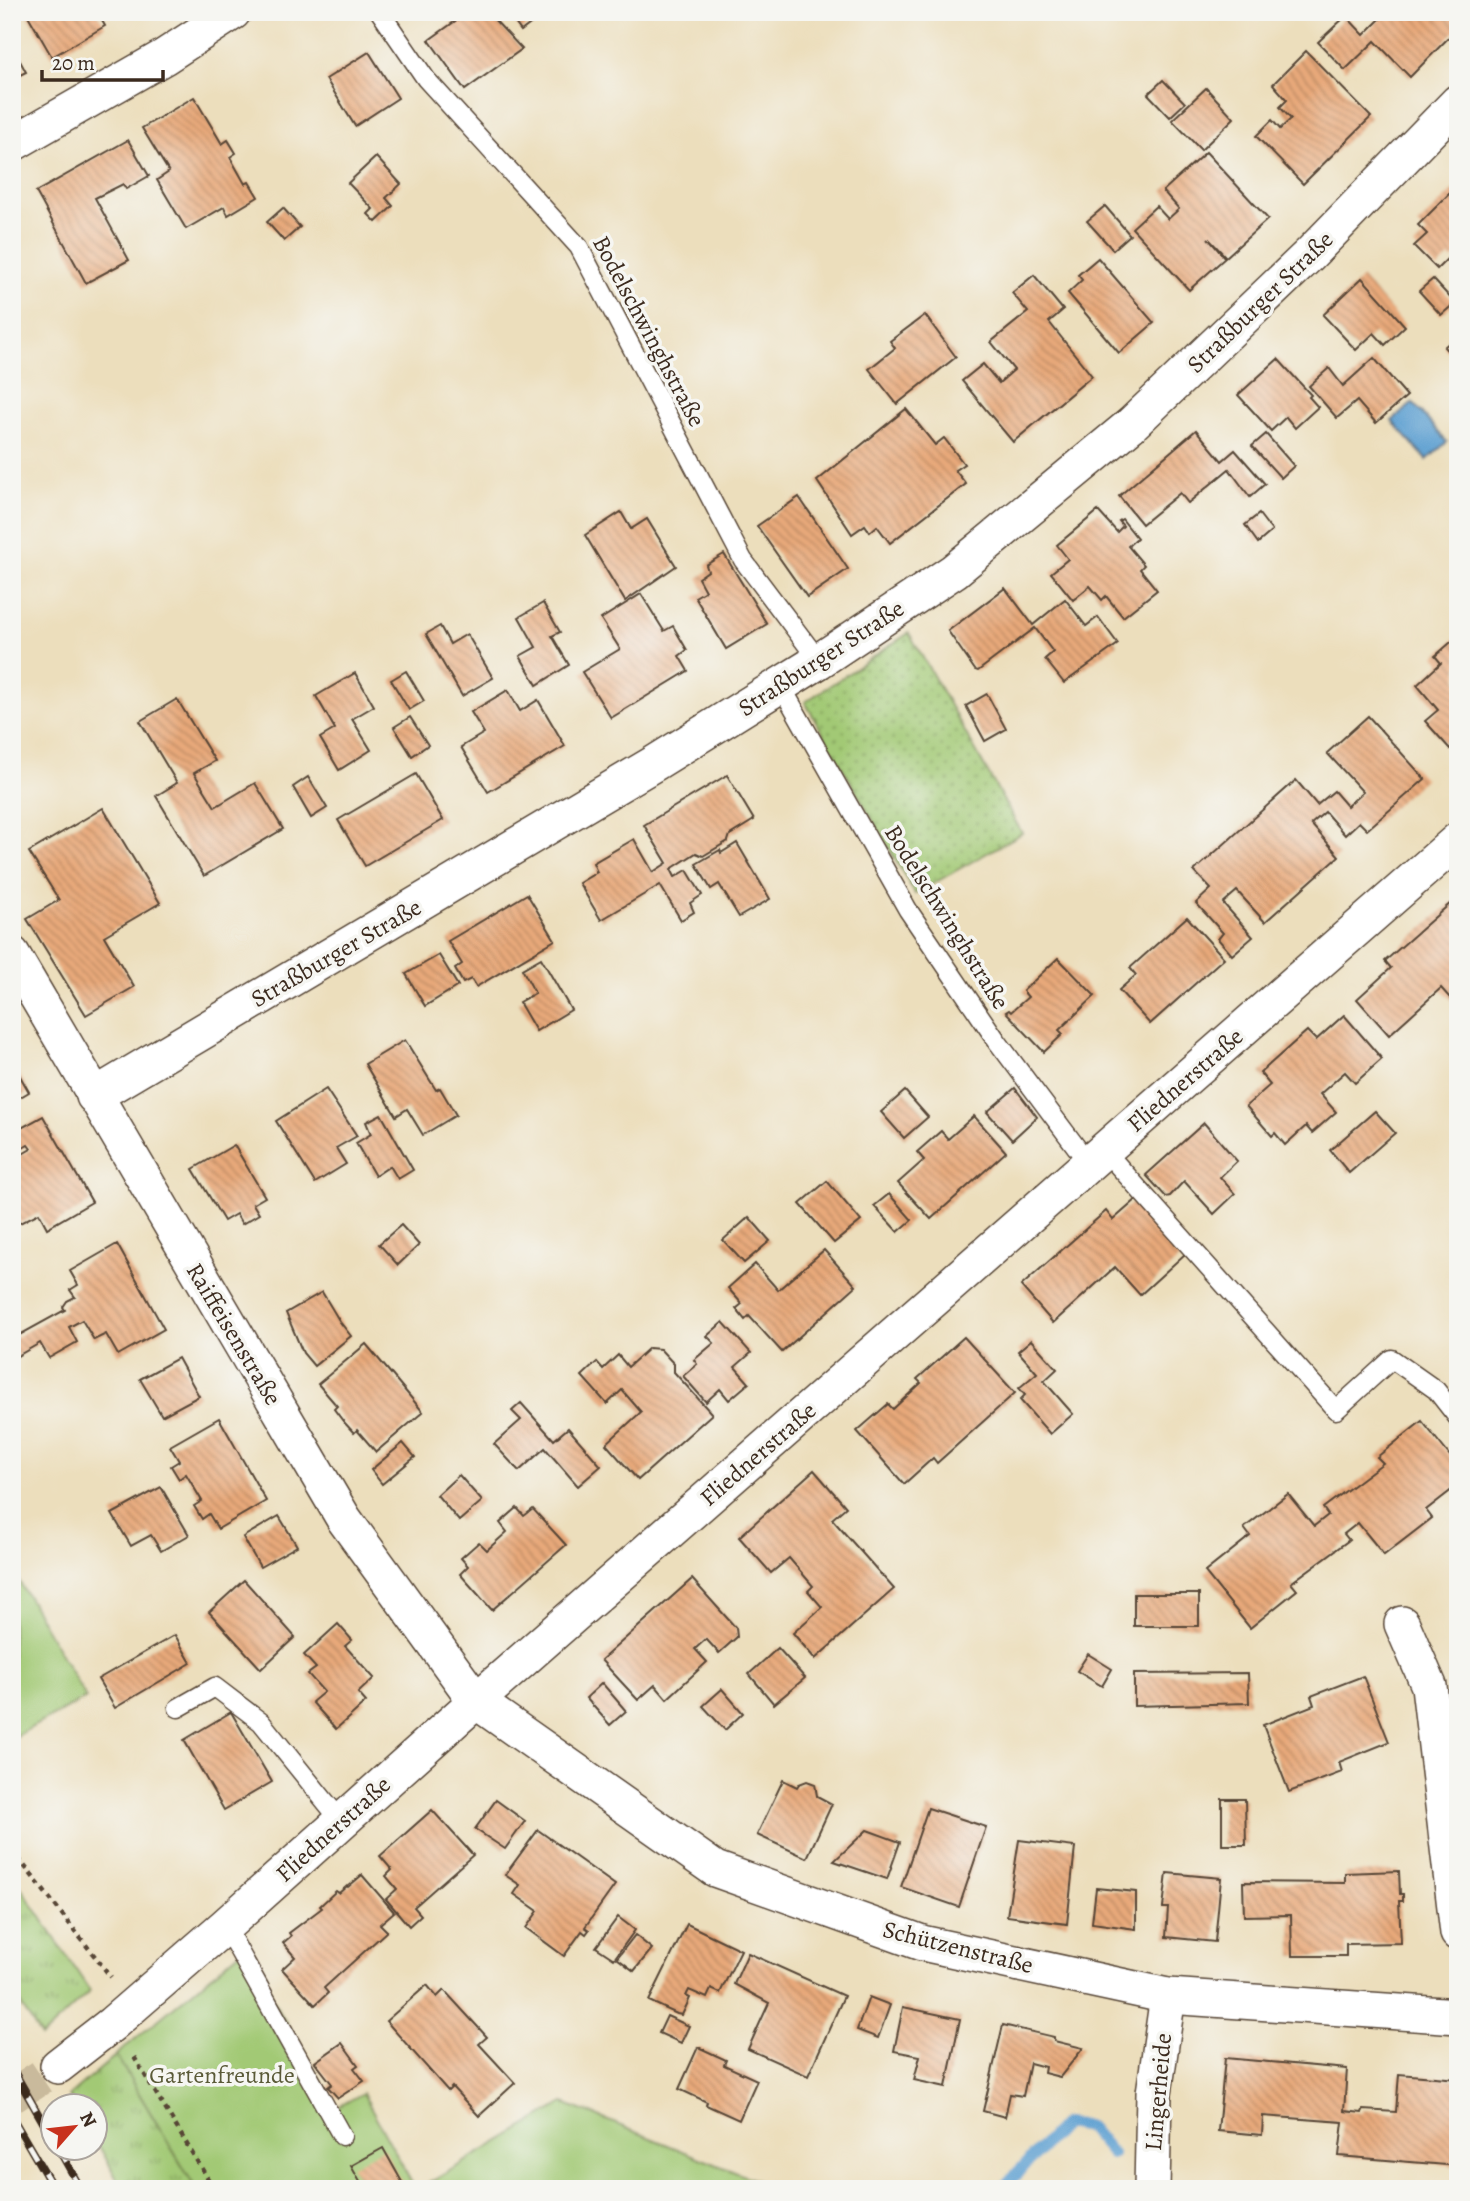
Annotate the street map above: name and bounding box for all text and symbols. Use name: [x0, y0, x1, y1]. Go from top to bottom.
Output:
scale bar: [42, 38, 163, 82]
text: 20 m: [52, 49, 95, 77]
street label: Straßburger Straße: [1180, 224, 1340, 380]
street label: Bodelschwinghstraße: [585, 230, 713, 432]
street label: Straßburger Straße: [732, 592, 910, 724]
street label: Bodelschwinghstraße: [877, 819, 1017, 1015]
street label: Straßburger Straße: [245, 891, 427, 1015]
street label: Fliednerstraße: [1120, 1021, 1250, 1139]
street label: Raiffeisenstraße: [179, 1257, 289, 1411]
street label: Fliednerstraße: [693, 1395, 823, 1513]
street label: Fliednerstraße: [269, 1769, 397, 1889]
street label: Schützenstraße: [880, 1913, 1036, 1981]
street label: Lingerheide: [1137, 2032, 1179, 2152]
park label: Gartenfreunde: [149, 2059, 295, 2091]
north arrow: [38, 2092, 108, 2162]
text: N: [73, 2107, 103, 2132]

